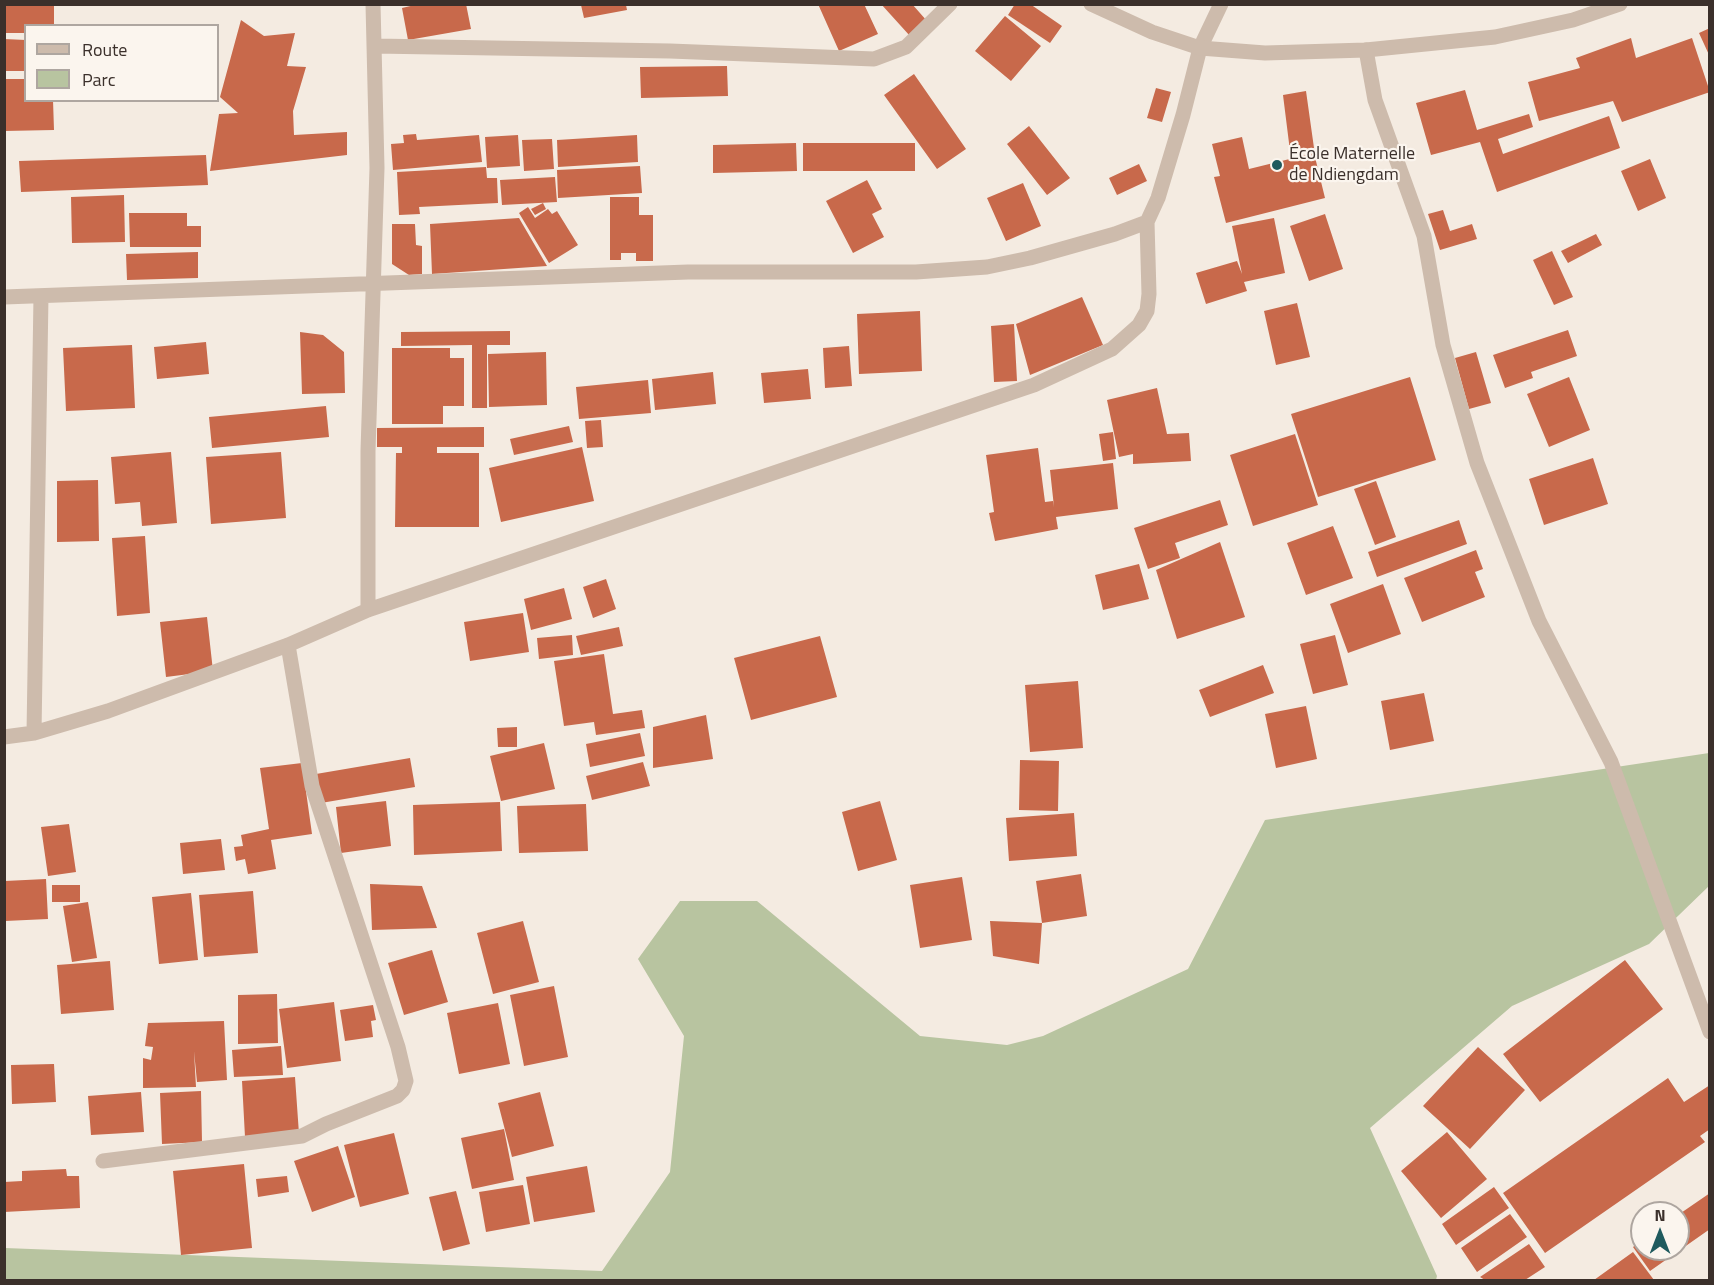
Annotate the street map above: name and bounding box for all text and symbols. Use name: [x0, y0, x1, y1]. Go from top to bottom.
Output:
legend: [24, 24, 219, 102]
text: Route: [82, 36, 127, 63]
text: Parc: [82, 66, 116, 93]
place label: École Maternelle de Ndiengdam: [1289, 144, 1415, 186]
marker: École Maternelle de Ndiengdam: [1270, 158, 1284, 172]
north arrow: [1630, 1201, 1690, 1261]
text: N: [1654, 1203, 1666, 1227]

